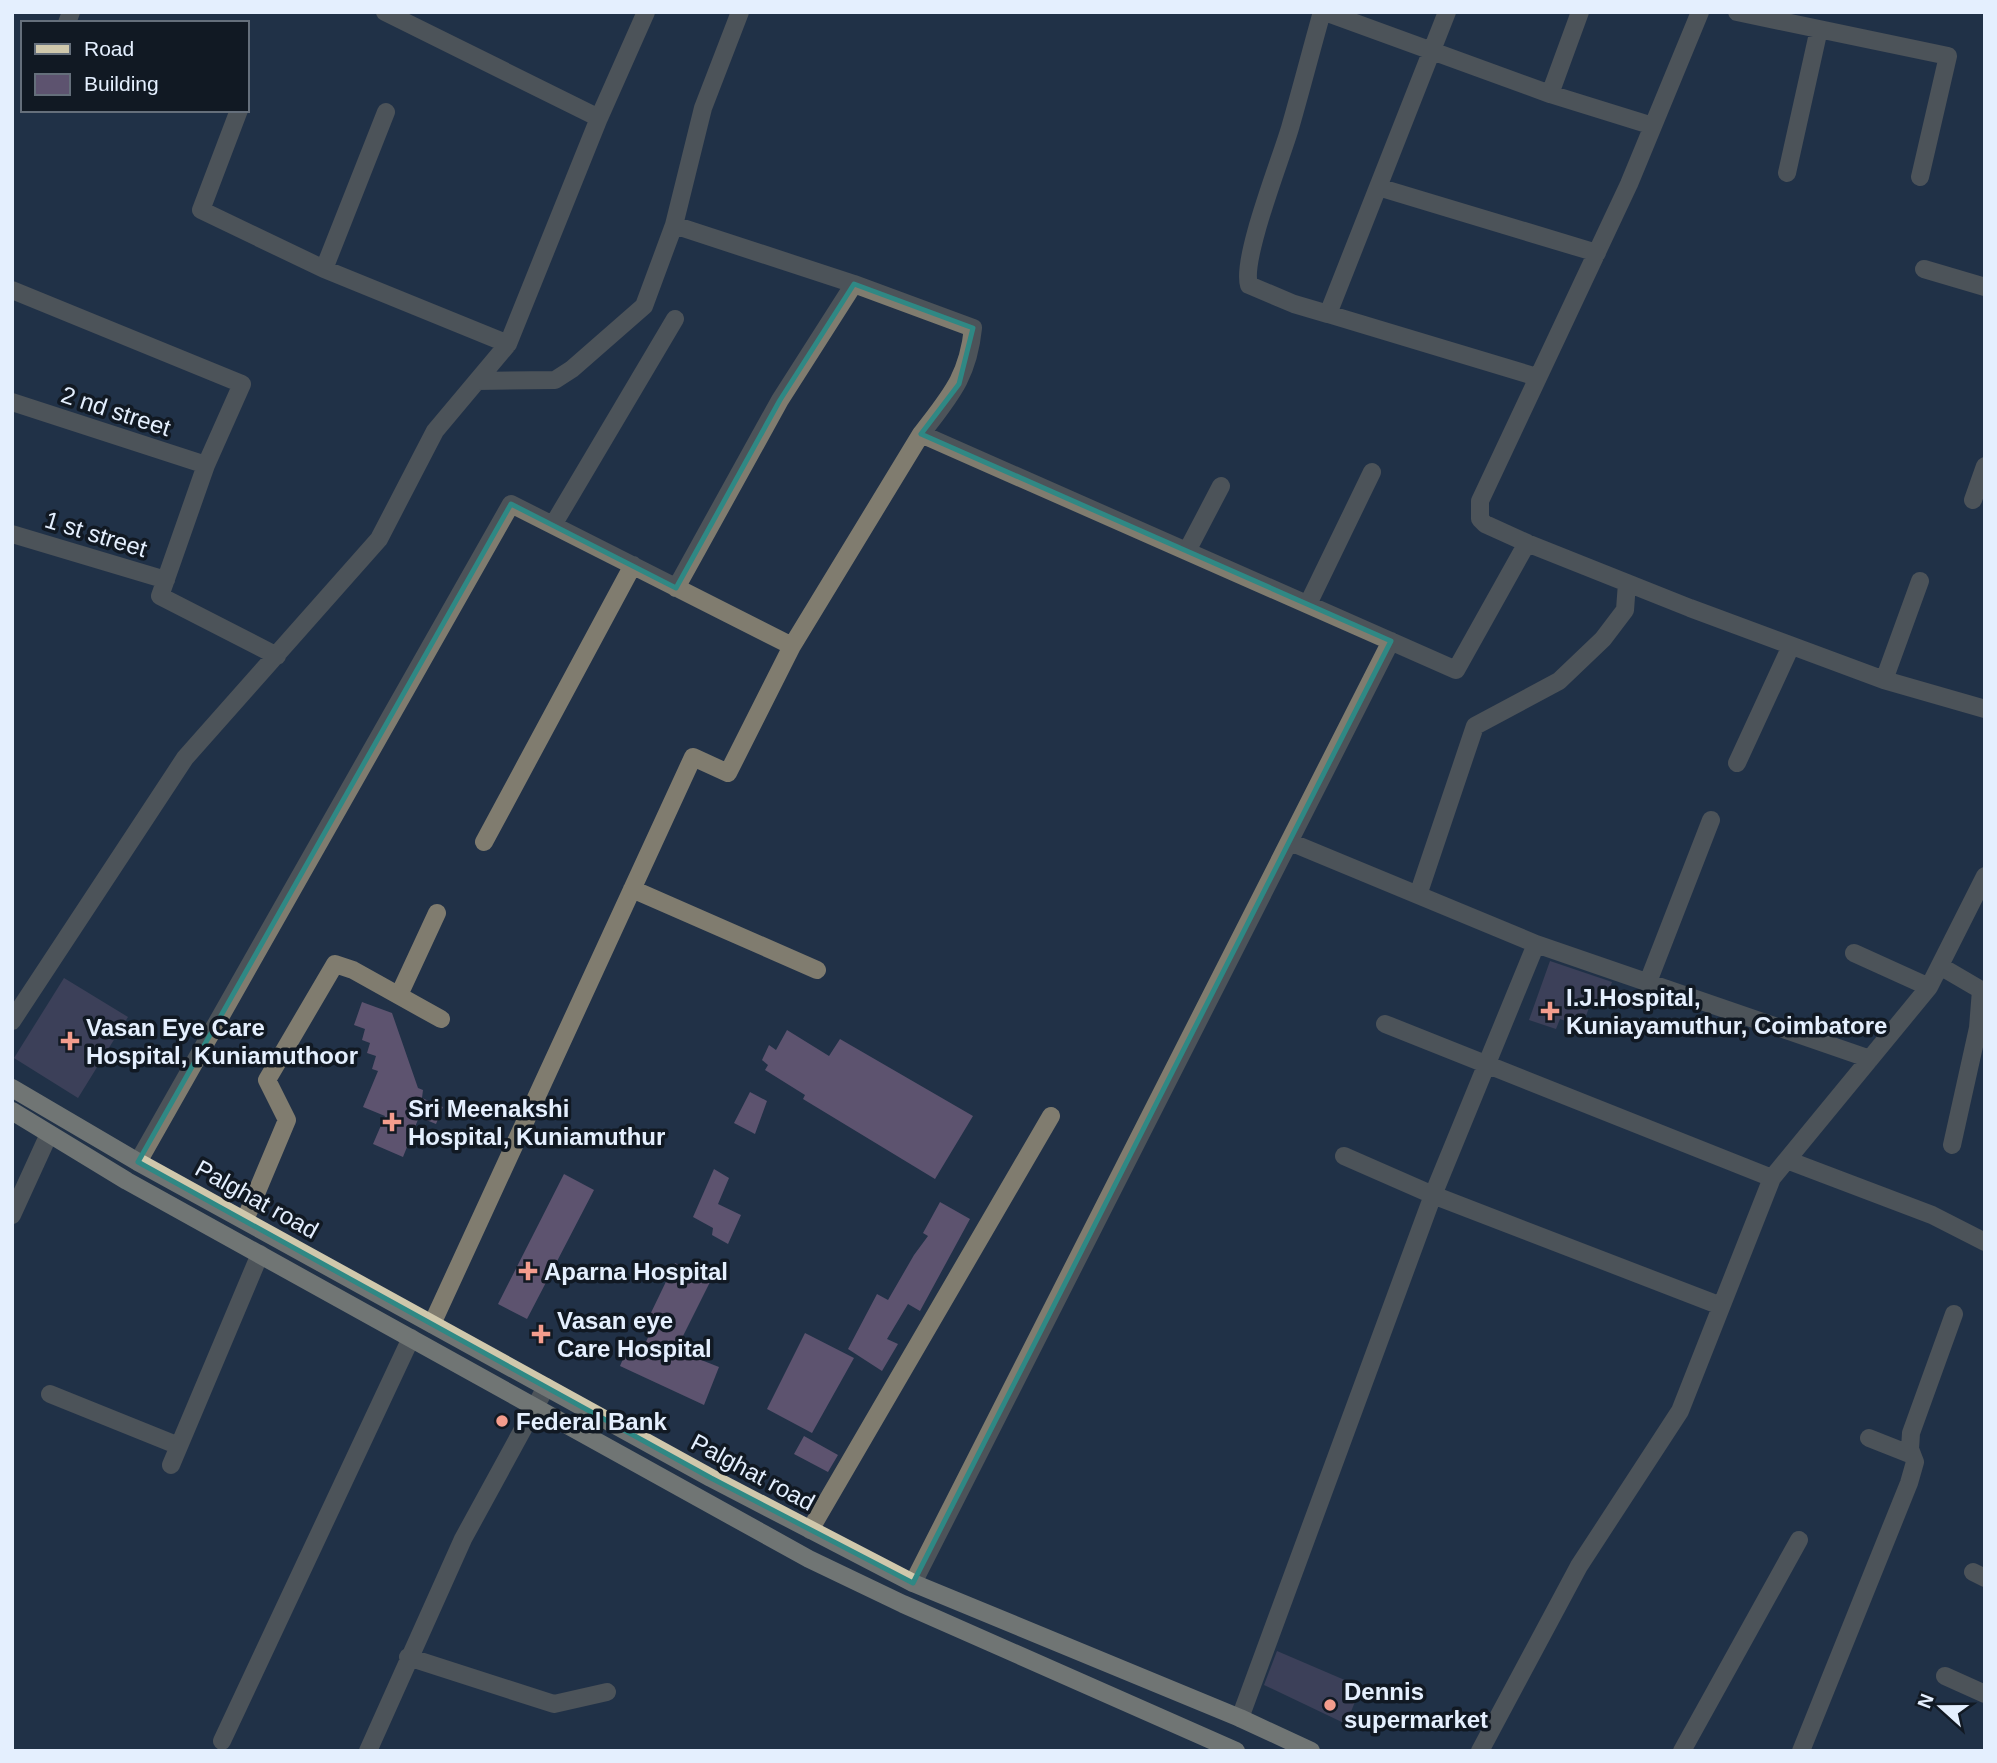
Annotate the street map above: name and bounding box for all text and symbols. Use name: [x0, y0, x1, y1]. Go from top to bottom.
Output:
legend: [21, 21, 248, 112]
text: Road: [84, 37, 134, 60]
text: Building: [84, 72, 159, 95]
street label: 2 nd street: [58, 381, 174, 441]
street label: 1 st street: [42, 506, 151, 562]
place label: I.J.Hospital, Kuniayamuthur, Coimbatore: [1566, 984, 1887, 1039]
marker: I.J.Hospital, Kuniayamuthur, Coimbatore: [1540, 1001, 1560, 1021]
place label: Vasan Eye Care Hospital, Kuniamuthoor: [86, 1014, 358, 1069]
marker: Vasan Eye Care Hospital, Kuniamuthoor: [60, 1031, 80, 1051]
place label: Sri Meenakshi Hospital, Kuniamuthur: [408, 1095, 665, 1150]
marker: Sri Meenakshi Hospital, Kuniamuthur: [382, 1112, 402, 1132]
street label: Palghat road: [191, 1154, 323, 1244]
place label: Aparna Hospital: [544, 1258, 728, 1285]
marker: Aparna Hospital: [518, 1261, 538, 1281]
place label: Vasan eye Care Hospital: [557, 1307, 712, 1362]
marker: Vasan eye Care Hospital: [531, 1324, 551, 1344]
place label: Federal Bank: [516, 1408, 667, 1435]
marker: Federal Bank: [494, 1413, 510, 1429]
street label: Palghat road: [687, 1428, 819, 1516]
north arrow: [1906, 1672, 1976, 1742]
place label: Dennis supermarket: [1344, 1678, 1488, 1733]
text: N: [1913, 1691, 1938, 1711]
marker: Dennis supermarket: [1322, 1697, 1338, 1713]

